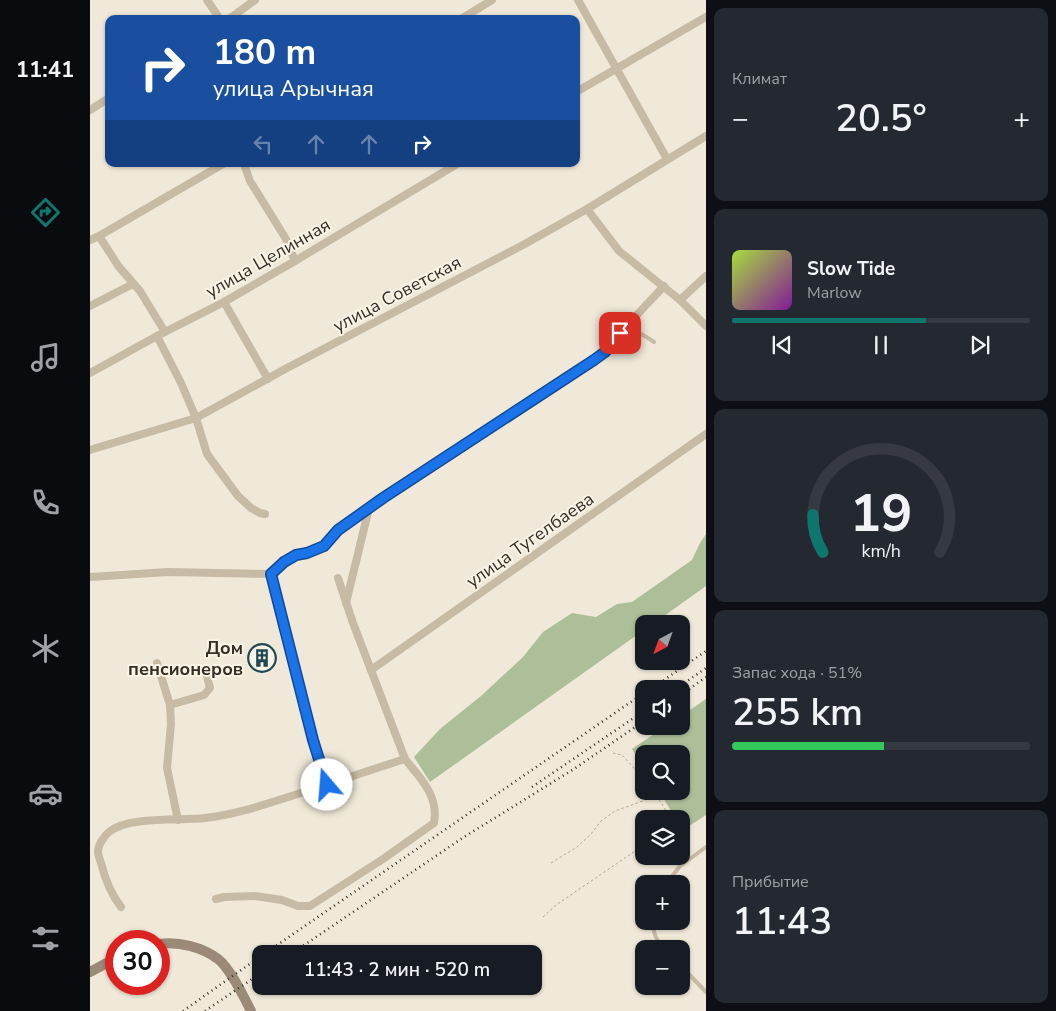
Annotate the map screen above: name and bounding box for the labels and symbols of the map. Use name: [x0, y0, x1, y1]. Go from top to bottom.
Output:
street label: улица Целинная: [201, 213, 335, 303]
street label: улица Советская: [329, 250, 465, 338]
pin: [599, 312, 641, 354]
street label: улица Тугелбаева: [461, 487, 599, 593]
north arrow: [635, 615, 690, 670]
place label: Дом пенсионеров: [128, 636, 243, 681]
building icon: Дом пенсионеров: [247, 643, 277, 673]
position arrow: [300, 758, 352, 810]
speed limit sign: 30: [105, 930, 170, 995]

